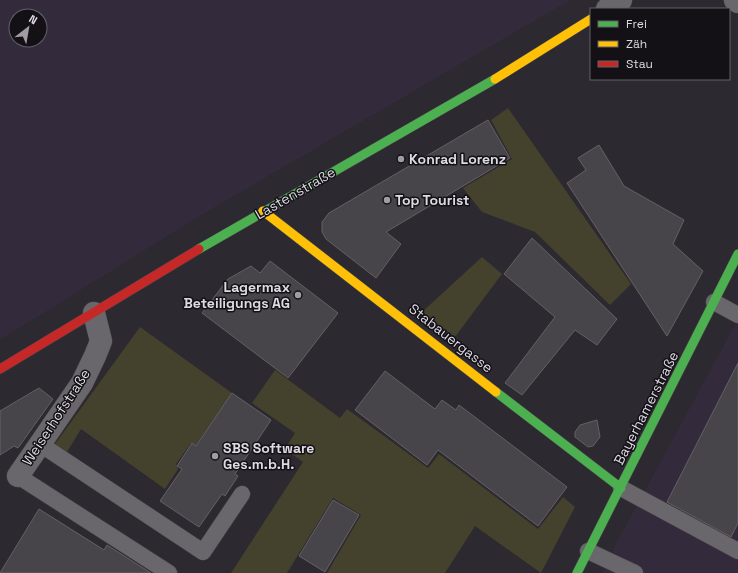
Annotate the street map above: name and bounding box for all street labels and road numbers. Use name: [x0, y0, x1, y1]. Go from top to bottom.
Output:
street label: Lastenstraße: [252, 163, 338, 223]
street label: Stabauergasse: [405, 300, 497, 376]
street label: Bayerhamerstraße: [610, 348, 682, 468]
street label: Weiserhofstraße: [18, 365, 94, 469]

